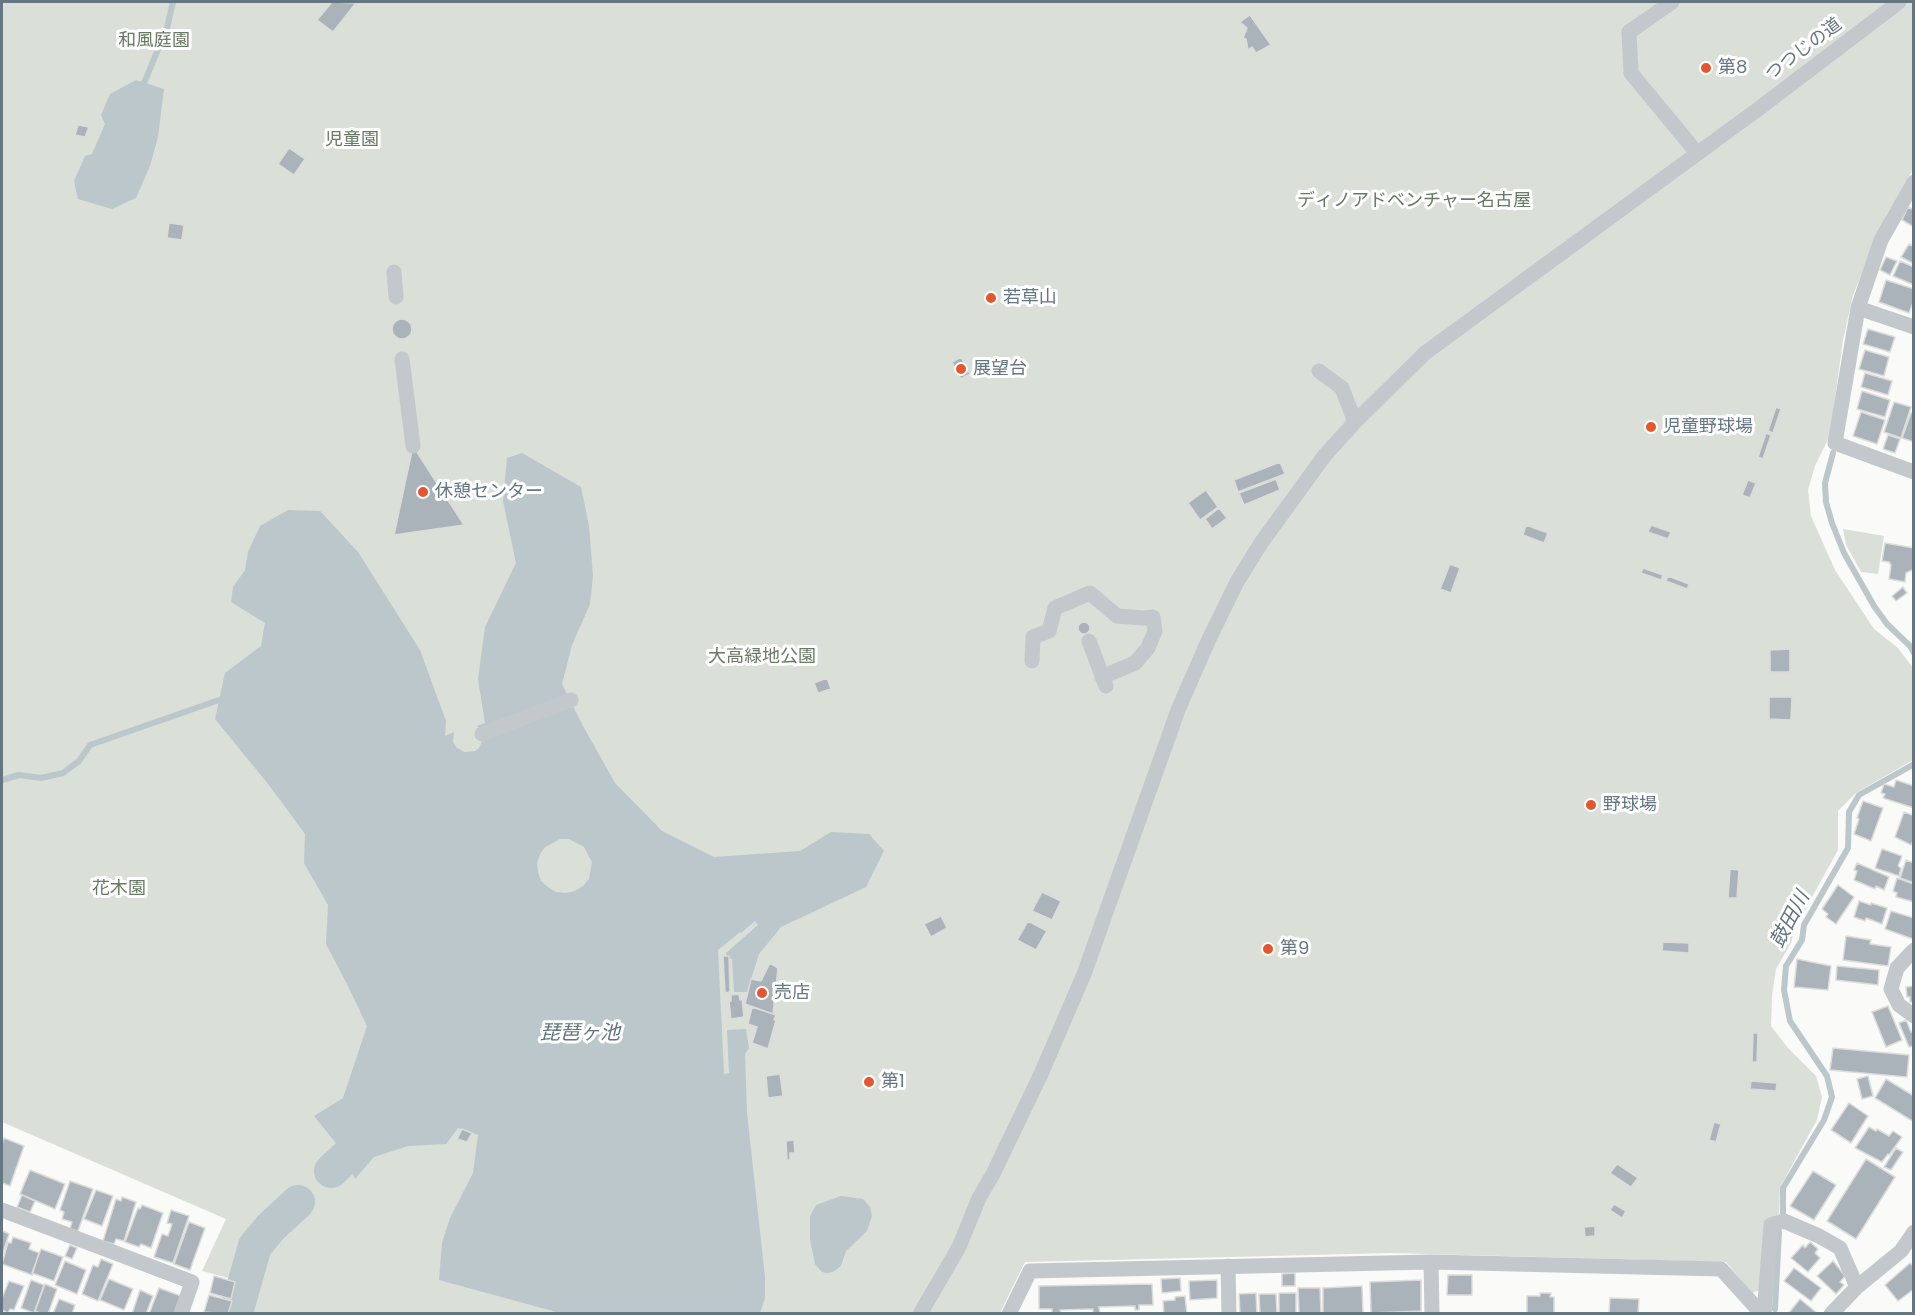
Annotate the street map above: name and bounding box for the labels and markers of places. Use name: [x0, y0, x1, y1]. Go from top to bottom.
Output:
place label: 第8: [1718, 57, 1747, 79]
marker: 第8: [1699, 61, 1713, 75]
place label: 若草山: [1003, 287, 1057, 309]
marker: 若草山: [984, 291, 998, 305]
place label: 展望台: [973, 358, 1027, 380]
marker: 展望台: [954, 362, 968, 376]
place label: 児童野球場: [1663, 416, 1753, 438]
marker: 児童野球場: [1644, 420, 1658, 434]
place label: 休憩センター: [435, 481, 543, 503]
marker: 休憩センター: [416, 485, 430, 499]
place label: 野球場: [1603, 794, 1657, 816]
marker: 野球場: [1584, 798, 1598, 812]
place label: 第9: [1280, 938, 1309, 960]
marker: 第9: [1261, 942, 1275, 956]
place label: 売店: [774, 982, 810, 1004]
marker: 売店: [755, 986, 769, 1000]
place label: 第1: [881, 1071, 905, 1093]
marker: 第1: [862, 1075, 876, 1089]

